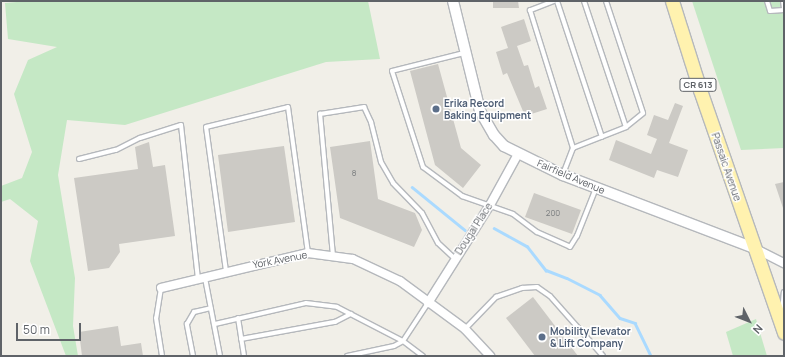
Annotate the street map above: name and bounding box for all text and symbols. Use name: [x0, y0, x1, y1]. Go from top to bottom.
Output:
road number: CR 613: [679, 78, 717, 92]
place label: Erika Record Baking Equipment: [444, 97, 531, 120]
marker: Erika Record Baking Equipment: [431, 104, 441, 114]
street label: Passaic Avenue: [709, 131, 743, 203]
street label: Fairfield Avenue: [535, 157, 607, 197]
house number: 8: [352, 168, 356, 178]
street label: Dougal Place: [453, 201, 495, 257]
house number: 200: [546, 208, 560, 218]
street label: York Avenue: [252, 249, 308, 271]
north arrow: [729, 301, 769, 341]
scale bar: [18, 315, 83, 341]
text: 50 m: [23, 321, 50, 338]
text: N: [750, 321, 767, 337]
place label: Mobility Elevator & Lift Company: [550, 325, 631, 348]
marker: Mobility Elevator & Lift Company: [537, 332, 547, 342]

